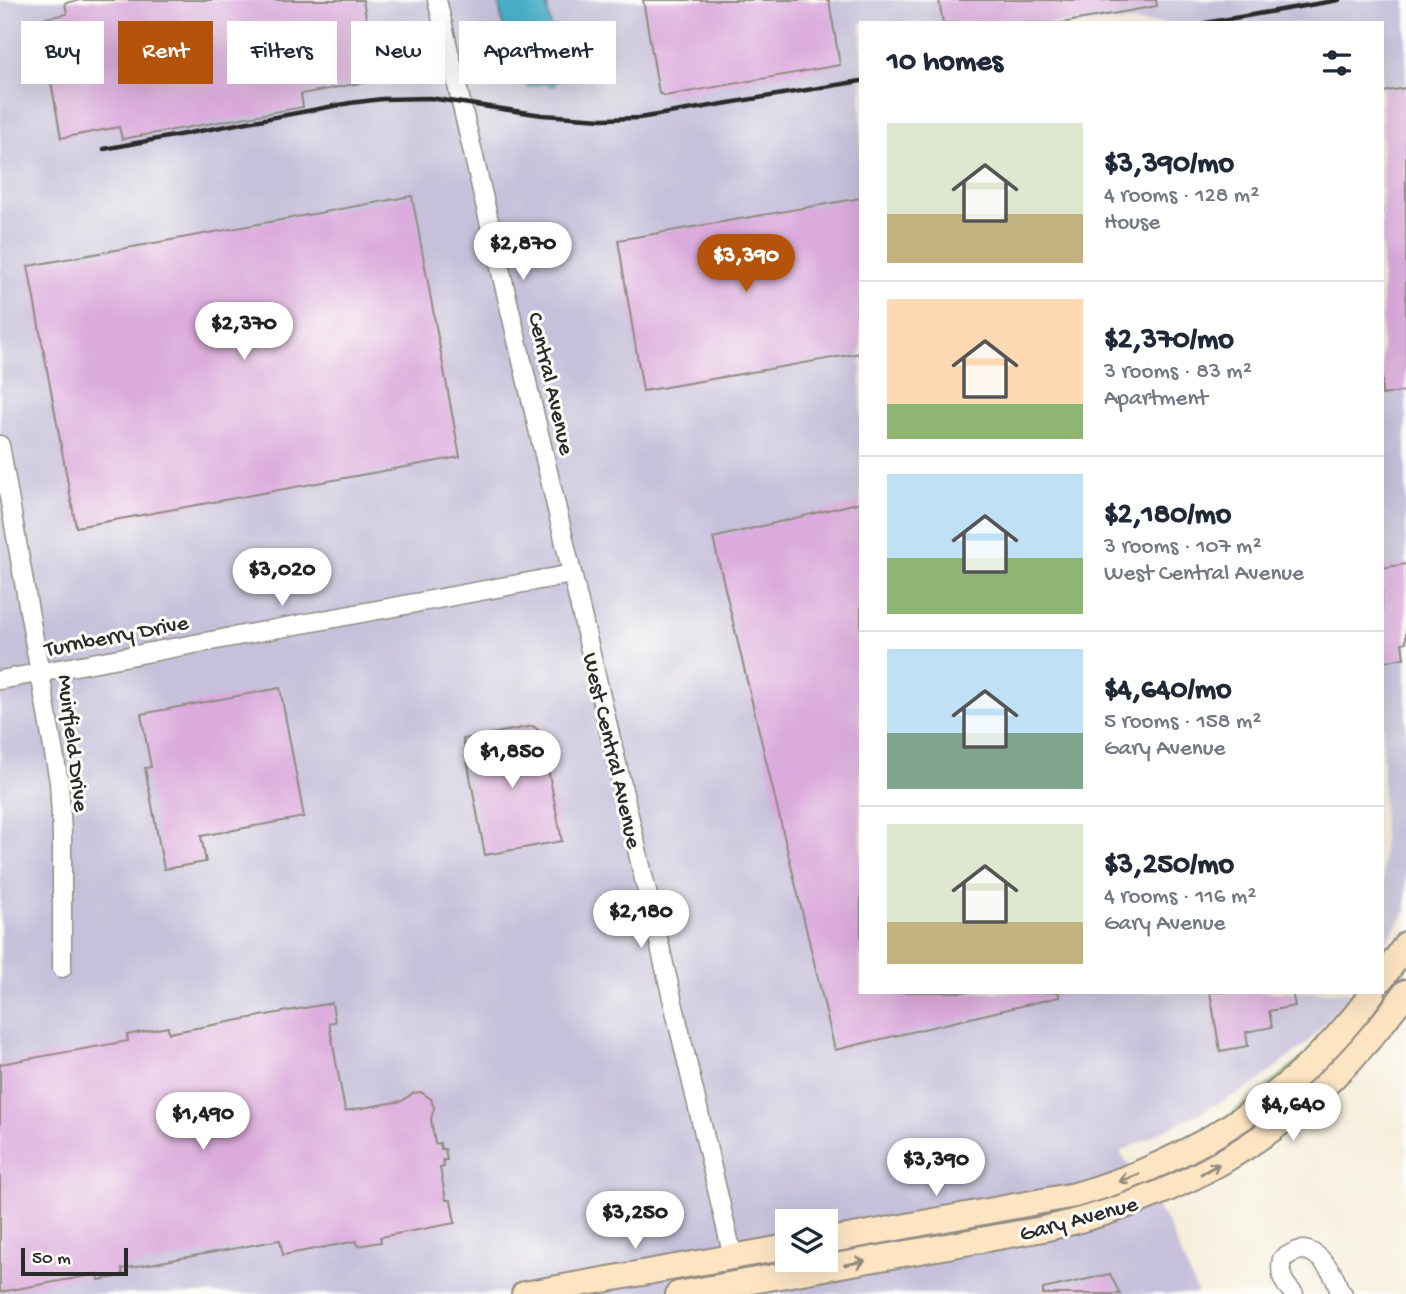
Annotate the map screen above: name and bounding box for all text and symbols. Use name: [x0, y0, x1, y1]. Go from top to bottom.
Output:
chip: Buy: [21, 21, 104, 84]
chip: Rent: [118, 21, 213, 84]
chip: Filters: [227, 21, 337, 84]
chip: New: [351, 21, 445, 84]
chip: Apartment: [459, 21, 616, 84]
icon: filters: [1318, 44, 1356, 82]
text: 10 homes: [887, 46, 1003, 81]
text: $3,390/mo: [1104, 148, 1234, 183]
icon: home: [943, 151, 1027, 235]
text: 4 rooms · 128 m²: [1104, 183, 1259, 210]
text: House: [1104, 210, 1160, 237]
pin: $2,870: [466, 222, 580, 282]
text: $2,870: [490, 231, 556, 258]
pin: $3,390: [689, 234, 803, 294]
text: $3,390: [713, 243, 779, 270]
pin: $2,370: [187, 302, 301, 362]
street label: Central Avenue: [520, 310, 579, 459]
text: $2,370: [211, 311, 277, 338]
text: $2,370/mo: [1104, 324, 1234, 359]
icon: home: [943, 327, 1027, 411]
text: 3 rooms · 83 m²: [1104, 359, 1252, 386]
text: Apartment: [1104, 386, 1208, 413]
text: $2,180/mo: [1104, 499, 1231, 534]
icon: home: [943, 502, 1027, 586]
text: 3 rooms · 107 m²: [1104, 534, 1262, 561]
pin: $3,020: [225, 548, 339, 608]
text: $3,020: [249, 557, 315, 584]
text: West Central Avenue: [1104, 561, 1304, 588]
street label: Turnberry Drive: [41, 610, 192, 665]
street label: West Central Avenue: [575, 650, 646, 852]
street label: Muirfield Drive: [50, 673, 93, 815]
text: $4,640/mo: [1104, 674, 1232, 709]
icon: home: [943, 677, 1027, 761]
text: 5 rooms · 158 m²: [1104, 709, 1261, 736]
pin: $1,850: [455, 730, 569, 790]
text: Gary Avenue: [1104, 736, 1225, 763]
text: $1,850: [480, 739, 544, 766]
text: $3,250/mo: [1104, 849, 1234, 884]
icon: home: [943, 852, 1027, 936]
text: 4 rooms · 116 m²: [1104, 884, 1256, 911]
pin: $2,180: [584, 890, 698, 950]
text: $2,180: [609, 899, 673, 926]
text: Gary Avenue: [1104, 911, 1225, 938]
pin: $4,640: [1236, 1084, 1350, 1143]
pin: $1,490: [146, 1092, 260, 1152]
text: $4,640: [1261, 1092, 1325, 1119]
text: $1,490: [172, 1101, 234, 1128]
pin: $3,390: [879, 1138, 993, 1198]
text: $3,390: [903, 1147, 969, 1174]
one-way arrow: [1200, 1162, 1220, 1176]
one-way arrow: [1119, 1172, 1141, 1185]
street label: Gary Avenue: [1017, 1191, 1142, 1249]
pin: $3,250: [578, 1192, 692, 1251]
text: $3,250: [602, 1200, 668, 1227]
map controls: [775, 1209, 838, 1272]
button: layers: [775, 1209, 838, 1272]
scale bar: [21, 1245, 128, 1277]
text: 50 m: [32, 1248, 71, 1271]
one-way arrow: [843, 1256, 866, 1269]

